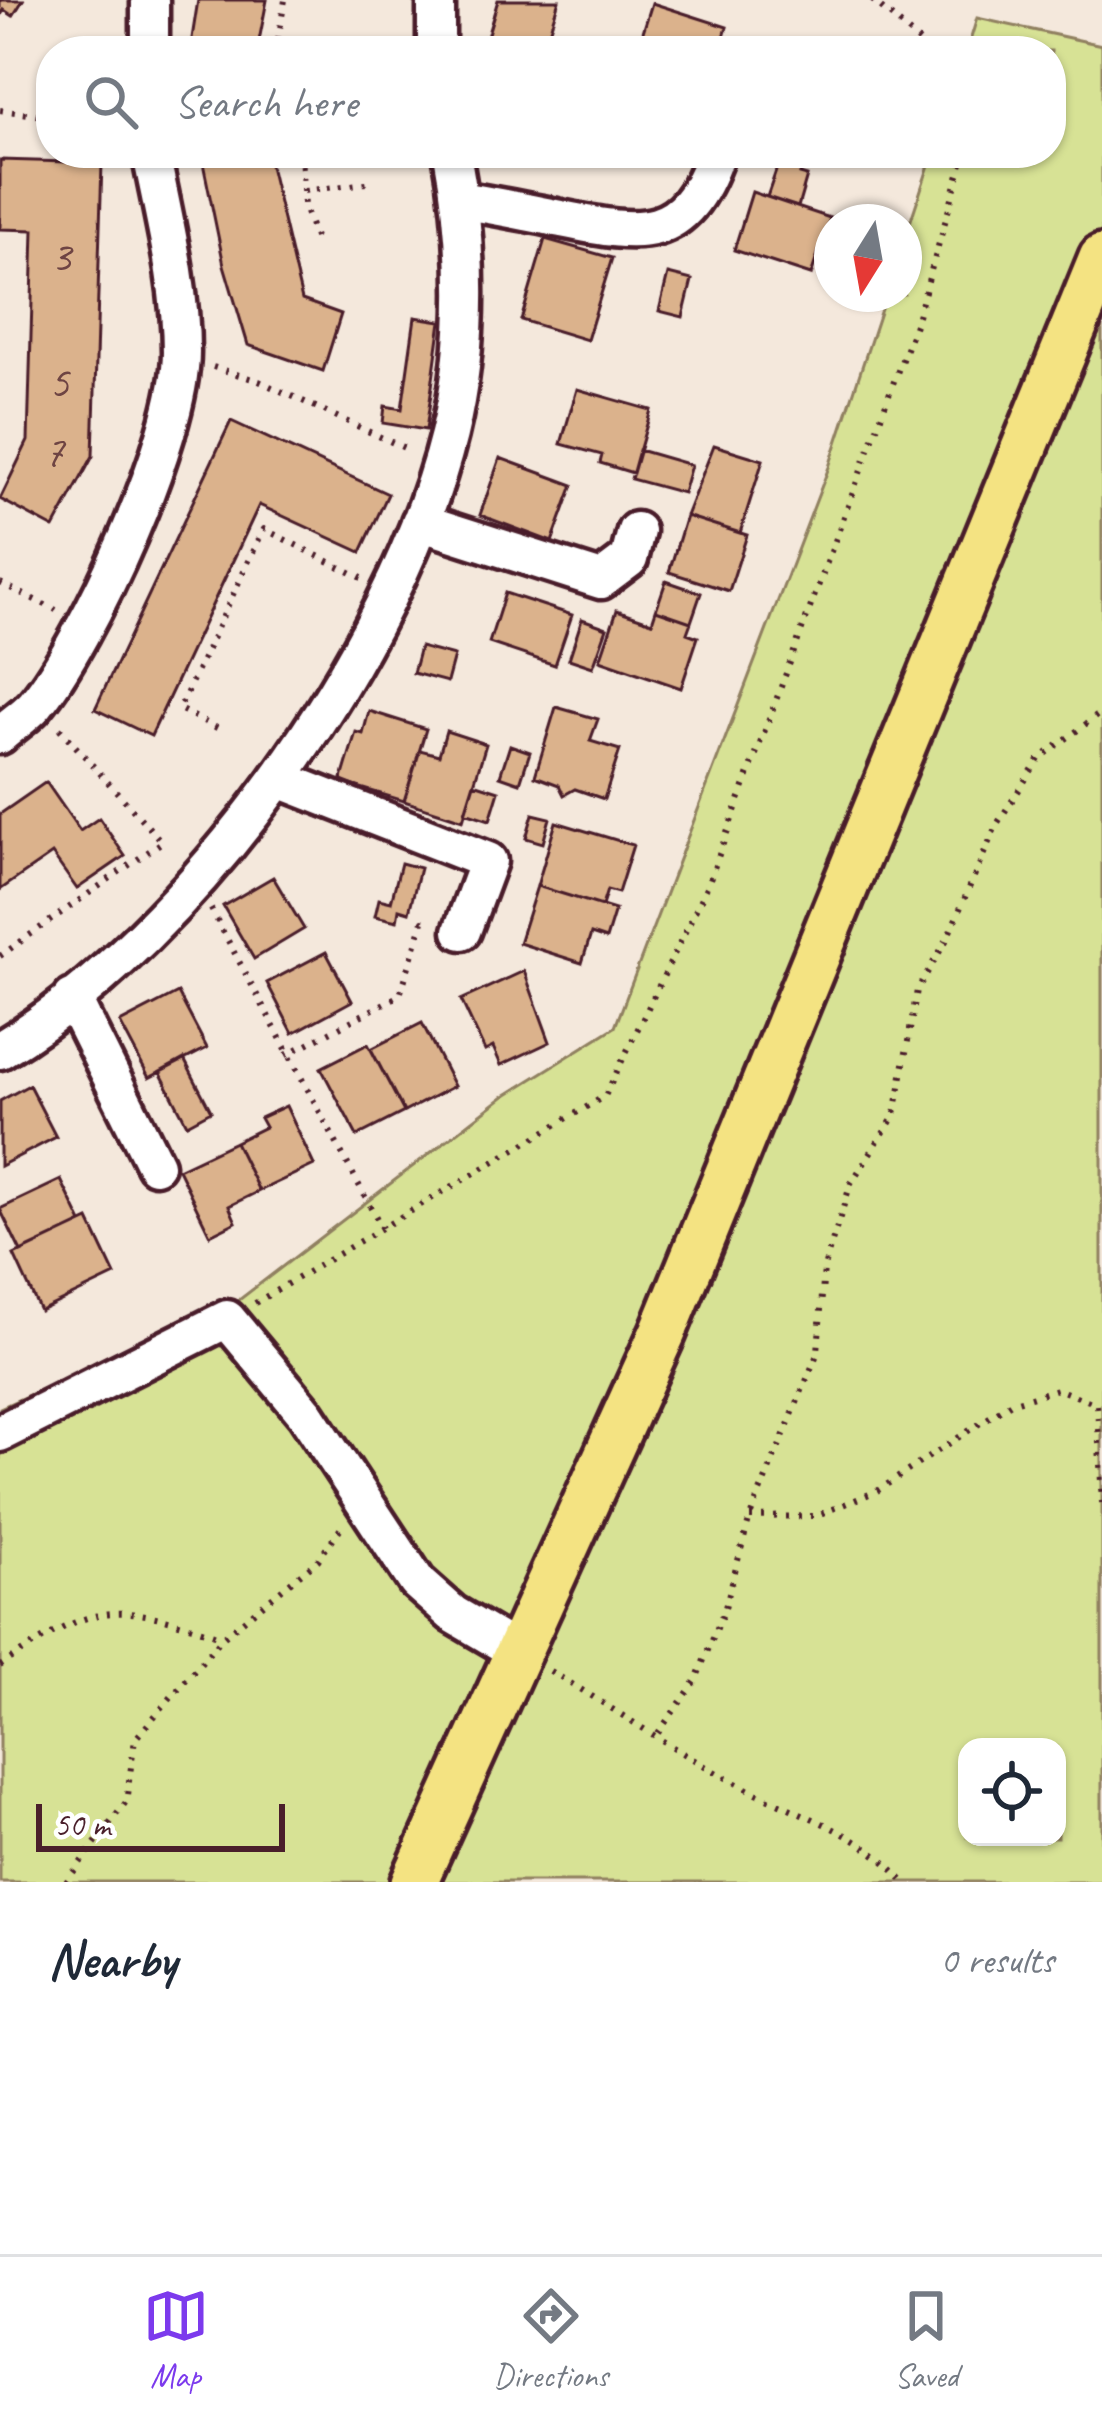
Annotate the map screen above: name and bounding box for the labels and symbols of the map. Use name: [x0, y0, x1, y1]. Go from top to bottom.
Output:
north arrow: [814, 204, 922, 312]
house number: 3: [51, 228, 74, 285]
house number: 5: [49, 354, 72, 411]
house number: 7: [44, 423, 67, 480]
scale bar: [36, 1798, 285, 1851]

